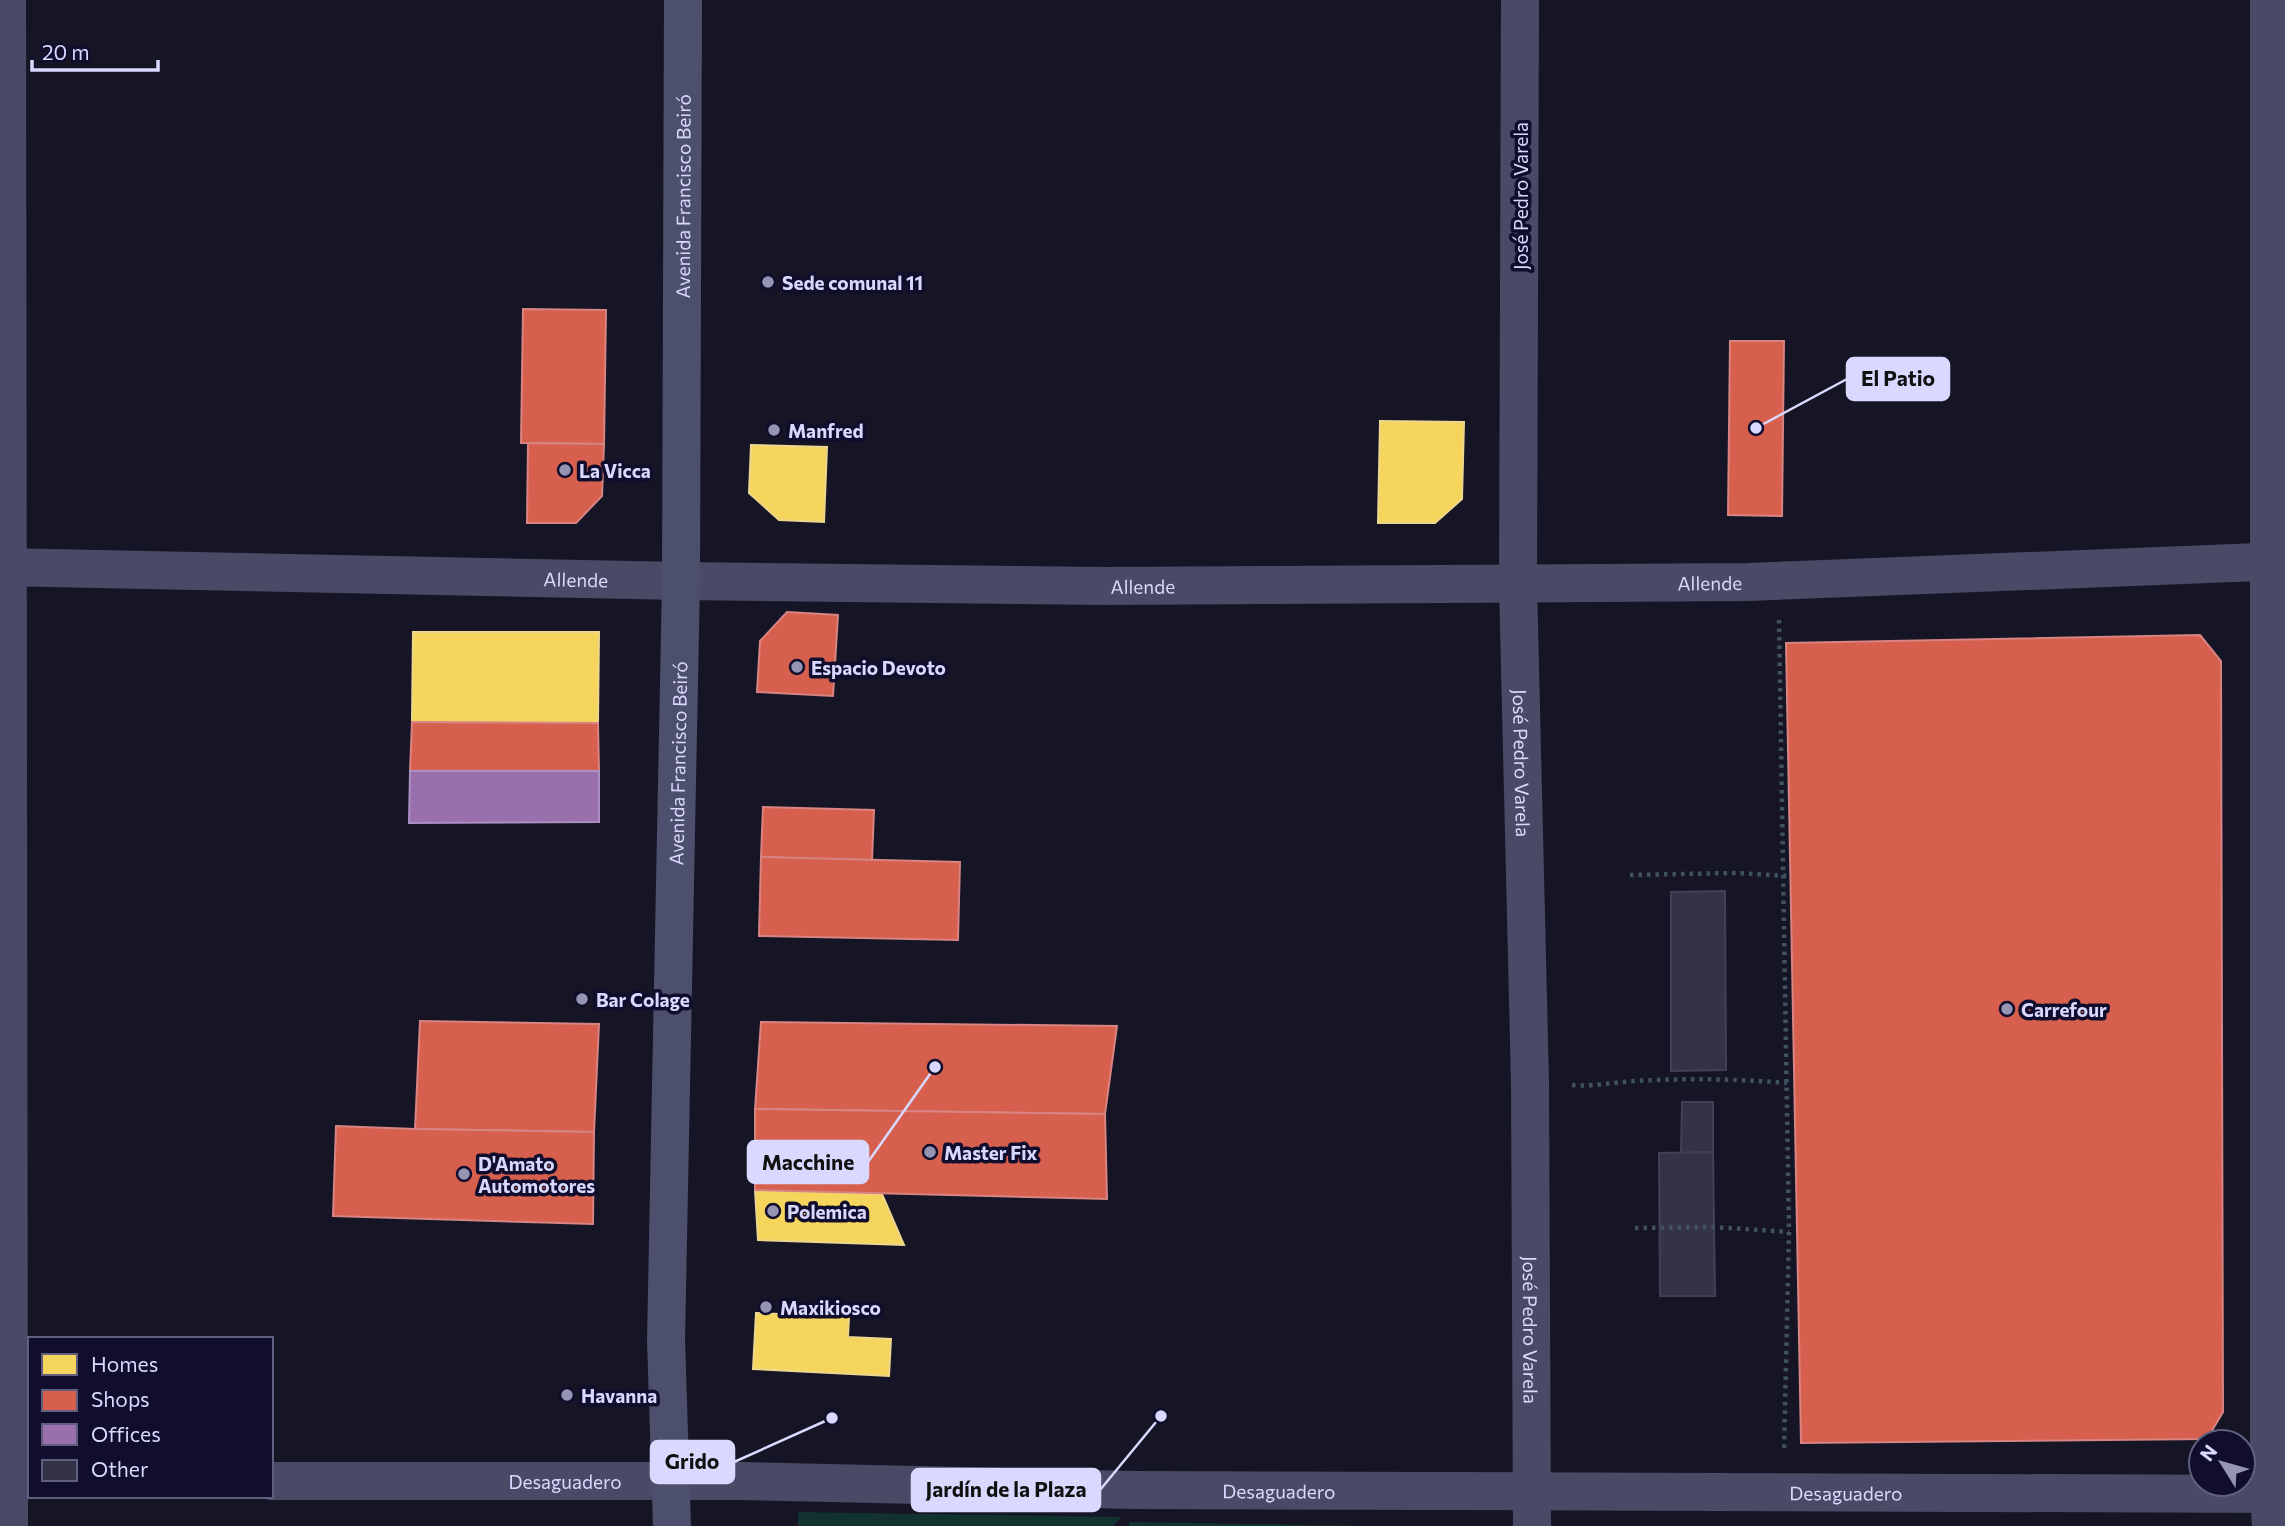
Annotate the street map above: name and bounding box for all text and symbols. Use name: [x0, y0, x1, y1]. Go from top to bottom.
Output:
scale bar: [32, 28, 158, 72]
text: 20 m: [42, 39, 90, 64]
street label: Avenida Francisco Beiró: [670, 94, 694, 298]
street label: José Pedro Varela: [1509, 122, 1532, 270]
place label: Sede comunal 11: [782, 271, 923, 294]
marker: Sede comunal 11: [760, 274, 776, 290]
callout: El Patio: [1847, 358, 1949, 400]
text: El Patio: [1861, 365, 1935, 390]
place label: Manfred: [788, 419, 864, 442]
marker: Manfred: [766, 422, 782, 438]
place label: La Vicca: [579, 459, 651, 482]
marker: La Vicca: [557, 462, 573, 478]
street label: Allende: [543, 567, 608, 591]
street label: Allende: [1677, 571, 1742, 594]
street label: Allende: [1110, 574, 1175, 597]
place label: Espacio Devoto: [811, 656, 946, 679]
marker: Espacio Devoto: [789, 659, 805, 675]
street label: Avenida Francisco Beiró: [664, 661, 691, 866]
street label: José Pedro Varela: [1509, 689, 1536, 837]
place label: Bar Colage: [596, 988, 690, 1011]
marker: Bar Colage: [574, 991, 590, 1007]
place label: Carrefour: [2021, 998, 2107, 1021]
marker: Carrefour: [1999, 1001, 2015, 1017]
callout: Macchine: [748, 1141, 868, 1183]
place label: Master Fix: [944, 1141, 1038, 1164]
marker: Master Fix: [922, 1144, 938, 1160]
text: Macchine: [762, 1149, 854, 1174]
place label: D'Amato Automotores: [478, 1152, 595, 1197]
marker: D'Amato Automotores: [456, 1166, 472, 1182]
place label: Polemica: [787, 1200, 867, 1223]
marker: Polemica: [765, 1203, 781, 1219]
street label: José Pedro Varela: [1519, 1256, 1543, 1404]
place label: Maxikiosco: [780, 1296, 881, 1319]
marker: Maxikiosco: [758, 1299, 774, 1315]
legend: [28, 1337, 273, 1498]
text: Homes: [91, 1351, 158, 1376]
place label: Havanna: [581, 1384, 657, 1407]
text: Shops: [91, 1386, 150, 1411]
marker: Havanna: [559, 1387, 575, 1403]
text: Offices: [91, 1421, 161, 1446]
north arrow: [2187, 1428, 2257, 1498]
text: N: [2195, 1440, 2222, 1465]
callout: Grido: [651, 1441, 734, 1483]
text: Grido: [665, 1448, 719, 1473]
text: Other: [91, 1456, 148, 1481]
callout: Jardín de la Plaza: [912, 1469, 1100, 1511]
street label: Desaguadero: [508, 1470, 622, 1493]
text: Jardín de la Plaza: [926, 1476, 1086, 1501]
street label: Desaguadero: [1222, 1479, 1336, 1502]
street label: Desaguadero: [1789, 1481, 1903, 1504]

